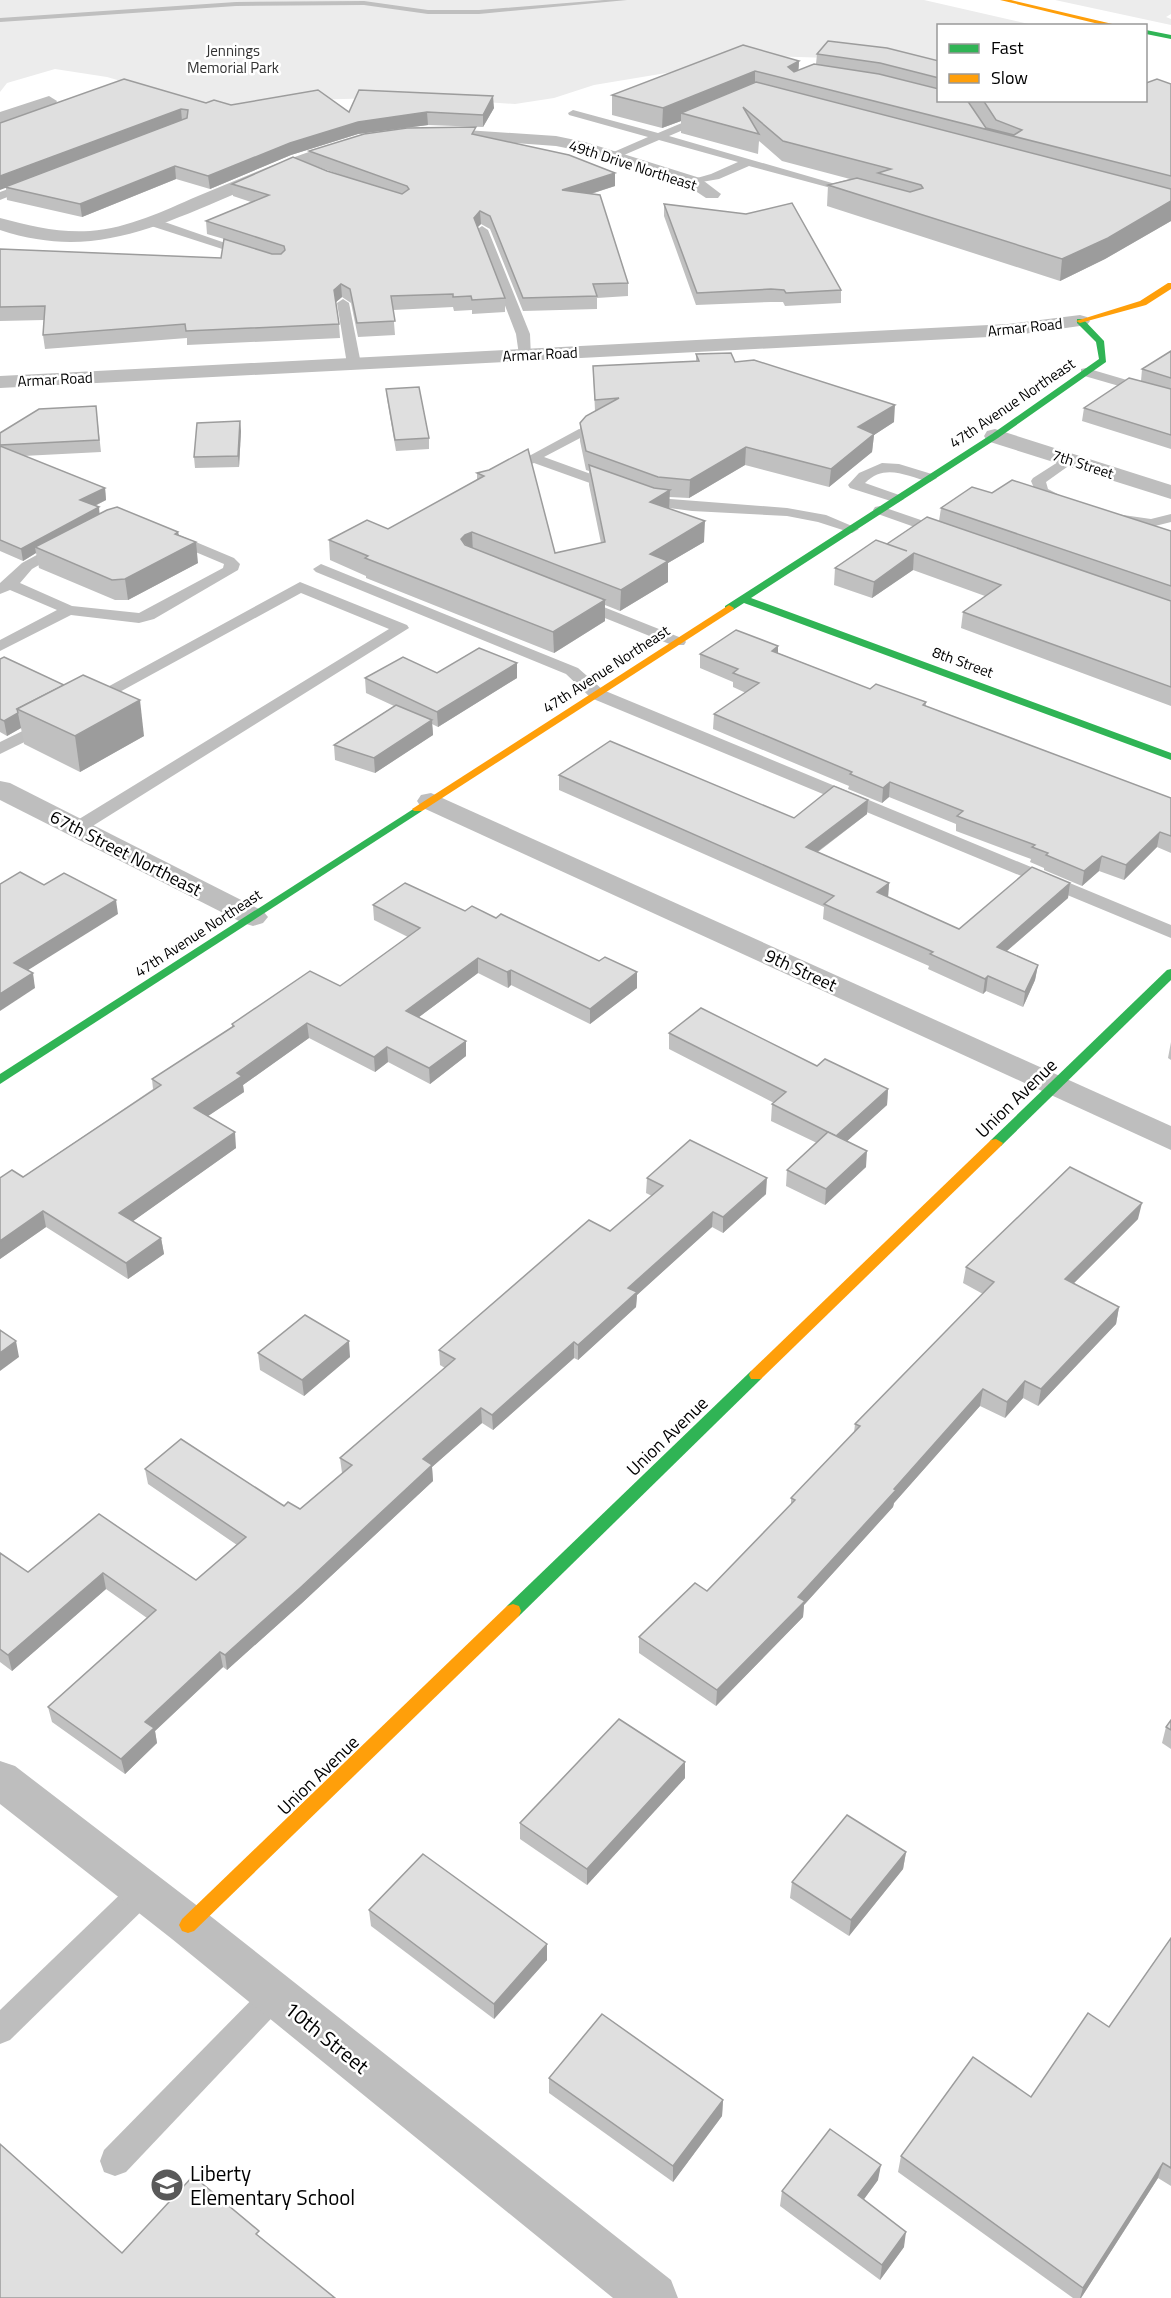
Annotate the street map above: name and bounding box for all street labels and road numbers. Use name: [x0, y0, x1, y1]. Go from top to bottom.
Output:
street label: 49th Drive Northeast: [566, 133, 701, 197]
street label: Armar Road: [986, 312, 1064, 342]
street label: Armar Road: [502, 341, 578, 367]
street label: 47th Avenue Northeast: [944, 352, 1080, 454]
street label: Armar Road: [17, 366, 93, 392]
street label: 7th Street: [1049, 443, 1118, 485]
street label: 47th Avenue Northeast: [538, 619, 675, 719]
street label: 8th Street: [929, 640, 998, 684]
street label: 67th Street Northeast: [45, 803, 207, 903]
street label: 47th Avenue Northeast: [130, 883, 267, 983]
street label: 9th Street: [761, 942, 842, 999]
street label: Union Avenue: [969, 1052, 1063, 1144]
street label: Union Avenue: [620, 1390, 714, 1482]
street label: Union Avenue: [271, 1729, 365, 1821]
street label: 10th Street: [278, 1993, 377, 2082]

